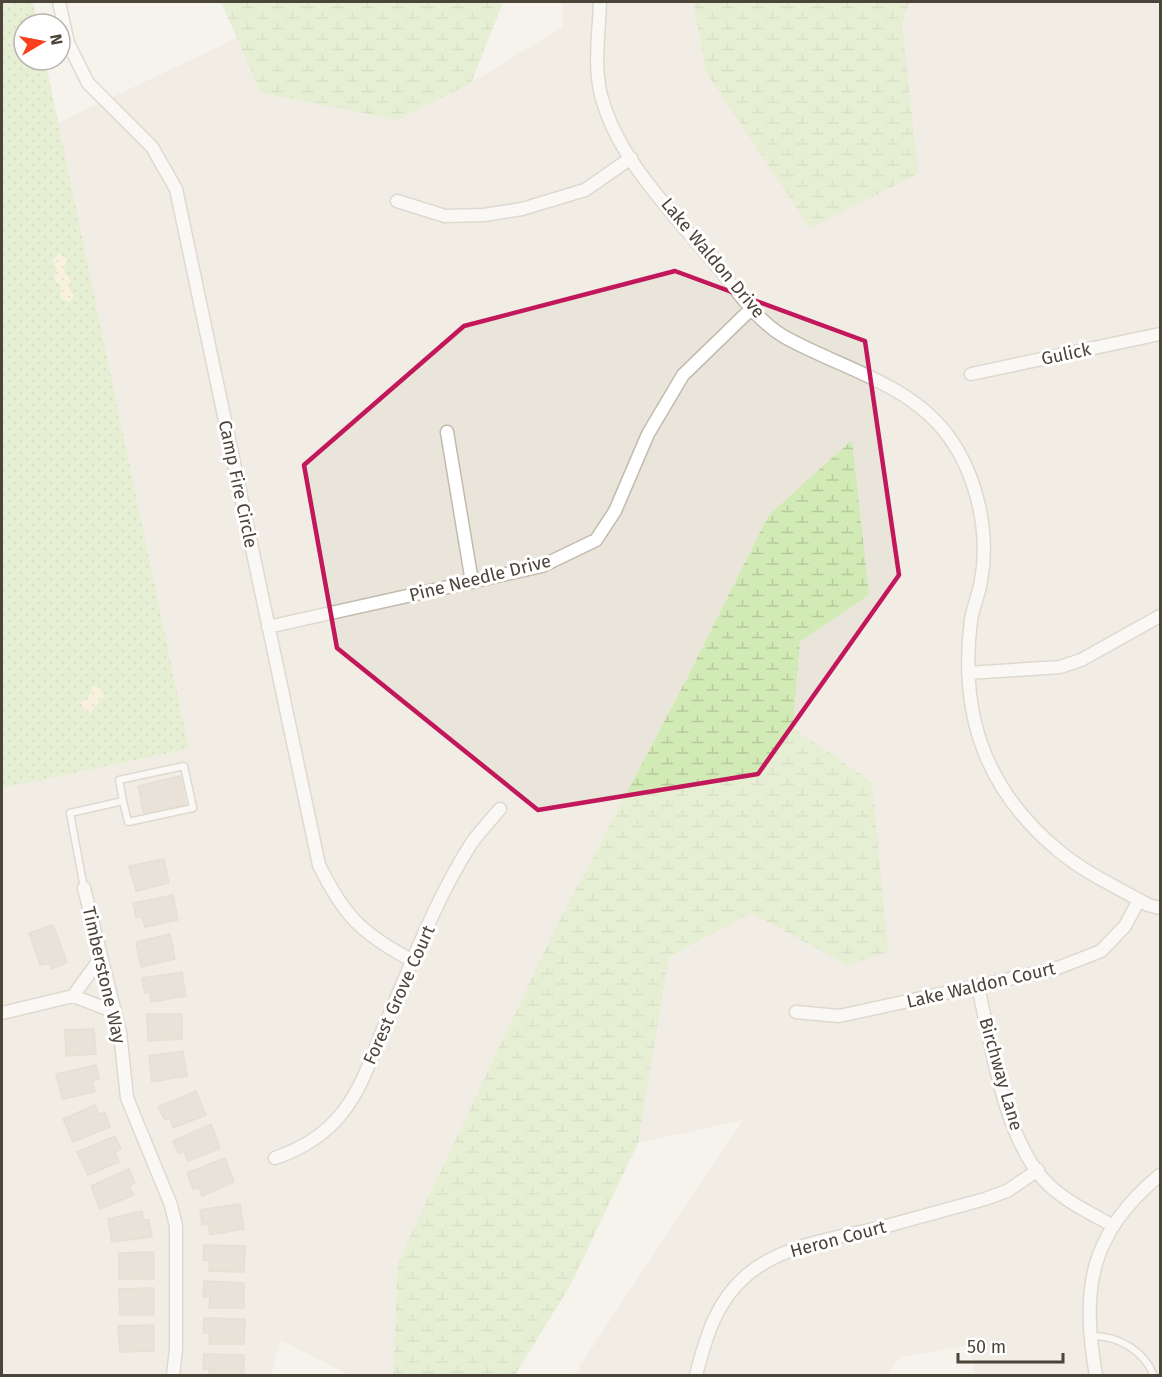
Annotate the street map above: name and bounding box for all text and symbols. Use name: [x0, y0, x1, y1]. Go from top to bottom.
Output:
north arrow: [12, 12, 72, 72]
text: N: [46, 33, 67, 46]
street label: Lake Waldon Drive: [656, 193, 770, 323]
street label: Gulick: [1039, 338, 1094, 370]
street label: Camp Fire Circle: [214, 418, 262, 550]
street label: Pine Needle Drive: [407, 550, 553, 606]
street label: Timberstone Way: [78, 904, 130, 1046]
street label: Forest Grove Court: [358, 921, 440, 1068]
street label: Lake Waldon Court: [904, 957, 1058, 1013]
street label: Birchway Lane: [974, 1015, 1028, 1133]
street label: Heron Court: [788, 1216, 889, 1262]
scale bar: [958, 1326, 1063, 1364]
text: 50 m: [967, 1336, 1006, 1358]

